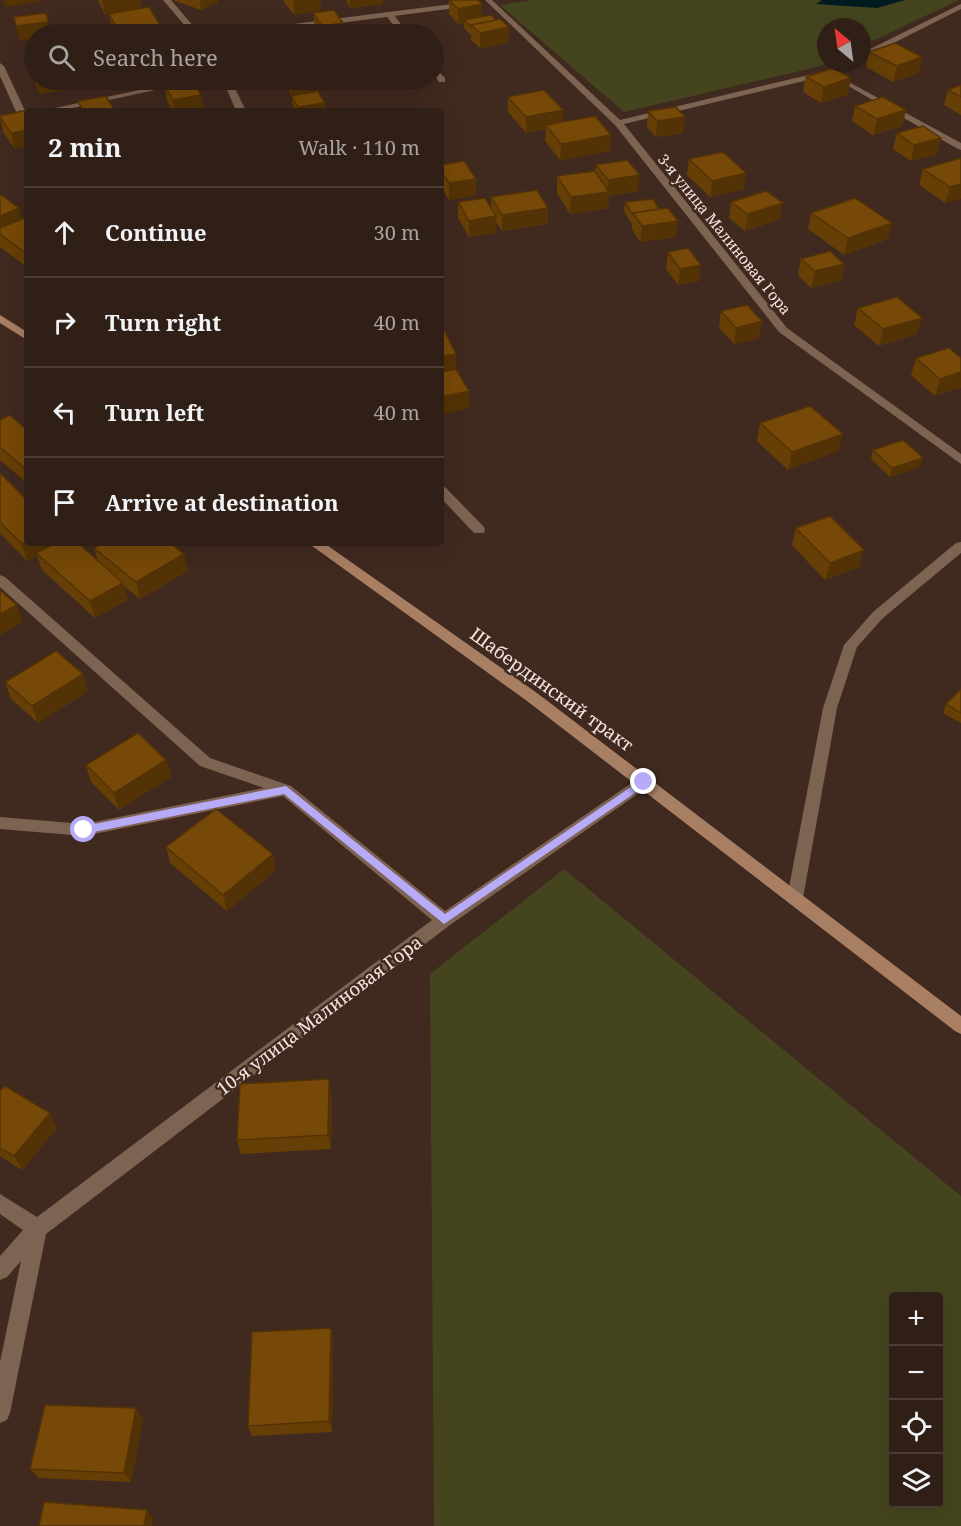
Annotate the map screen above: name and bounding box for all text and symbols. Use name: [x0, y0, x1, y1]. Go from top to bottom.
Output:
north arrow: [817, 18, 871, 72]
search box: [24, 24, 444, 90]
icon: search: [45, 41, 78, 74]
text: Search here: [93, 42, 218, 72]
text: 2 min: [48, 129, 122, 165]
text: Walk · 110 m: [298, 134, 420, 161]
street label: 3-я улица Малиновая Гора: [654, 150, 796, 318]
icon: ahead: [48, 216, 81, 249]
text: Continue: [105, 217, 207, 247]
text: 30 m: [374, 219, 420, 246]
icon: right: [48, 306, 81, 339]
text: Turn right: [105, 307, 221, 337]
text: 40 m: [374, 309, 420, 336]
icon: left: [48, 396, 81, 429]
text: Turn left: [105, 397, 204, 427]
text: 40 m: [374, 399, 420, 426]
icon: arrive: [48, 486, 81, 519]
text: Arrive at destination: [105, 487, 339, 517]
street label: Шабердинский тракт: [465, 622, 639, 757]
route end: [630, 768, 656, 794]
route start: [70, 816, 96, 842]
street label: 10-я улица Малиновая Гора: [211, 930, 427, 1100]
map controls: [889, 1292, 943, 1508]
button: +: [889, 1292, 943, 1346]
button: −: [889, 1346, 943, 1400]
button: locate: [889, 1400, 943, 1454]
button: layers: [889, 1454, 943, 1508]

